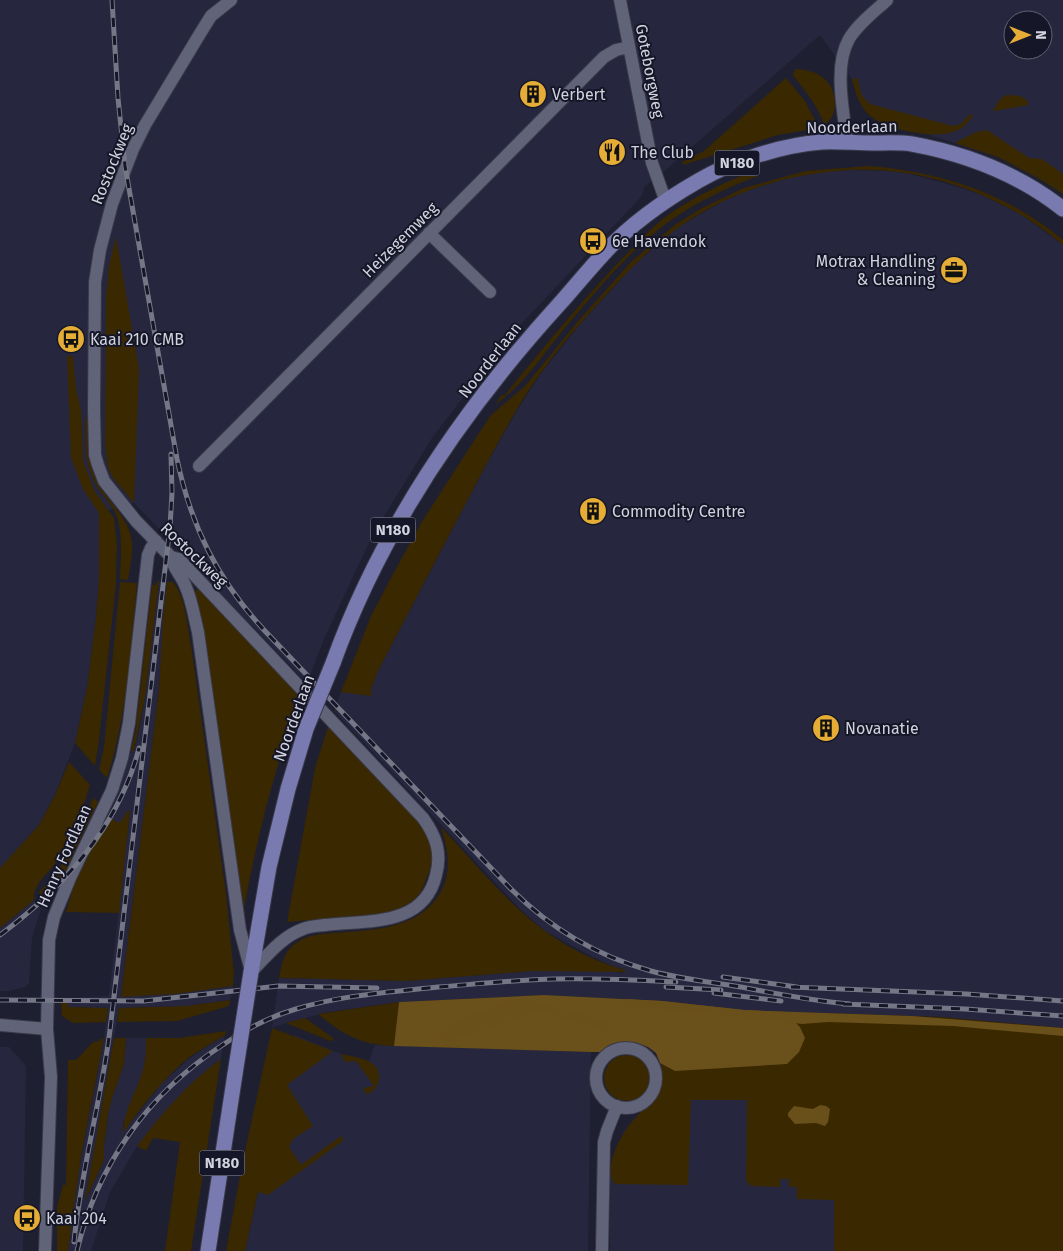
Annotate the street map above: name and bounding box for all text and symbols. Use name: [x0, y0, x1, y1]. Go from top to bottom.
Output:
north arrow: [1003, 10, 1053, 60]
street label: Goteborgweg: [632, 22, 669, 120]
text: N: [1032, 30, 1049, 40]
building icon: Verbert: [518, 79, 548, 109]
place label: Verbert: [552, 85, 606, 104]
street label: Noorderlaan: [806, 117, 898, 137]
street label: Rostockweg: [87, 120, 137, 207]
restaurant icon: The Club: [597, 137, 627, 167]
place label: The Club: [631, 143, 694, 162]
road number: N180: [714, 150, 760, 176]
street label: Heizegemweg: [358, 198, 442, 282]
bus stop icon: 6e Havendok: [578, 226, 608, 256]
place label: 6e Havendok: [612, 232, 707, 251]
place label: Motrax Handling & Cleaning: [816, 252, 936, 289]
office icon: Motrax Handling & Cleaning: [939, 255, 969, 285]
street label: Noorderlaan: [454, 318, 526, 402]
bus stop icon: Kaai 210 CMB: [56, 324, 86, 354]
place label: Kaai 210 CMB: [90, 330, 184, 349]
building icon: Commodity Centre: [578, 496, 608, 526]
place label: Commodity Centre: [612, 502, 746, 521]
street label: Rostockweg: [157, 518, 232, 592]
road number: N180: [370, 518, 416, 542]
street label: Noorderlaan: [269, 672, 319, 764]
building icon: Novanatie: [811, 713, 841, 743]
place label: Novanatie: [845, 719, 919, 738]
street label: Henry Fordlaan: [33, 802, 95, 910]
road number: N180: [200, 1150, 244, 1176]
bus stop icon: Kaai 204: [12, 1203, 42, 1233]
place label: Kaai 204: [46, 1209, 107, 1228]

